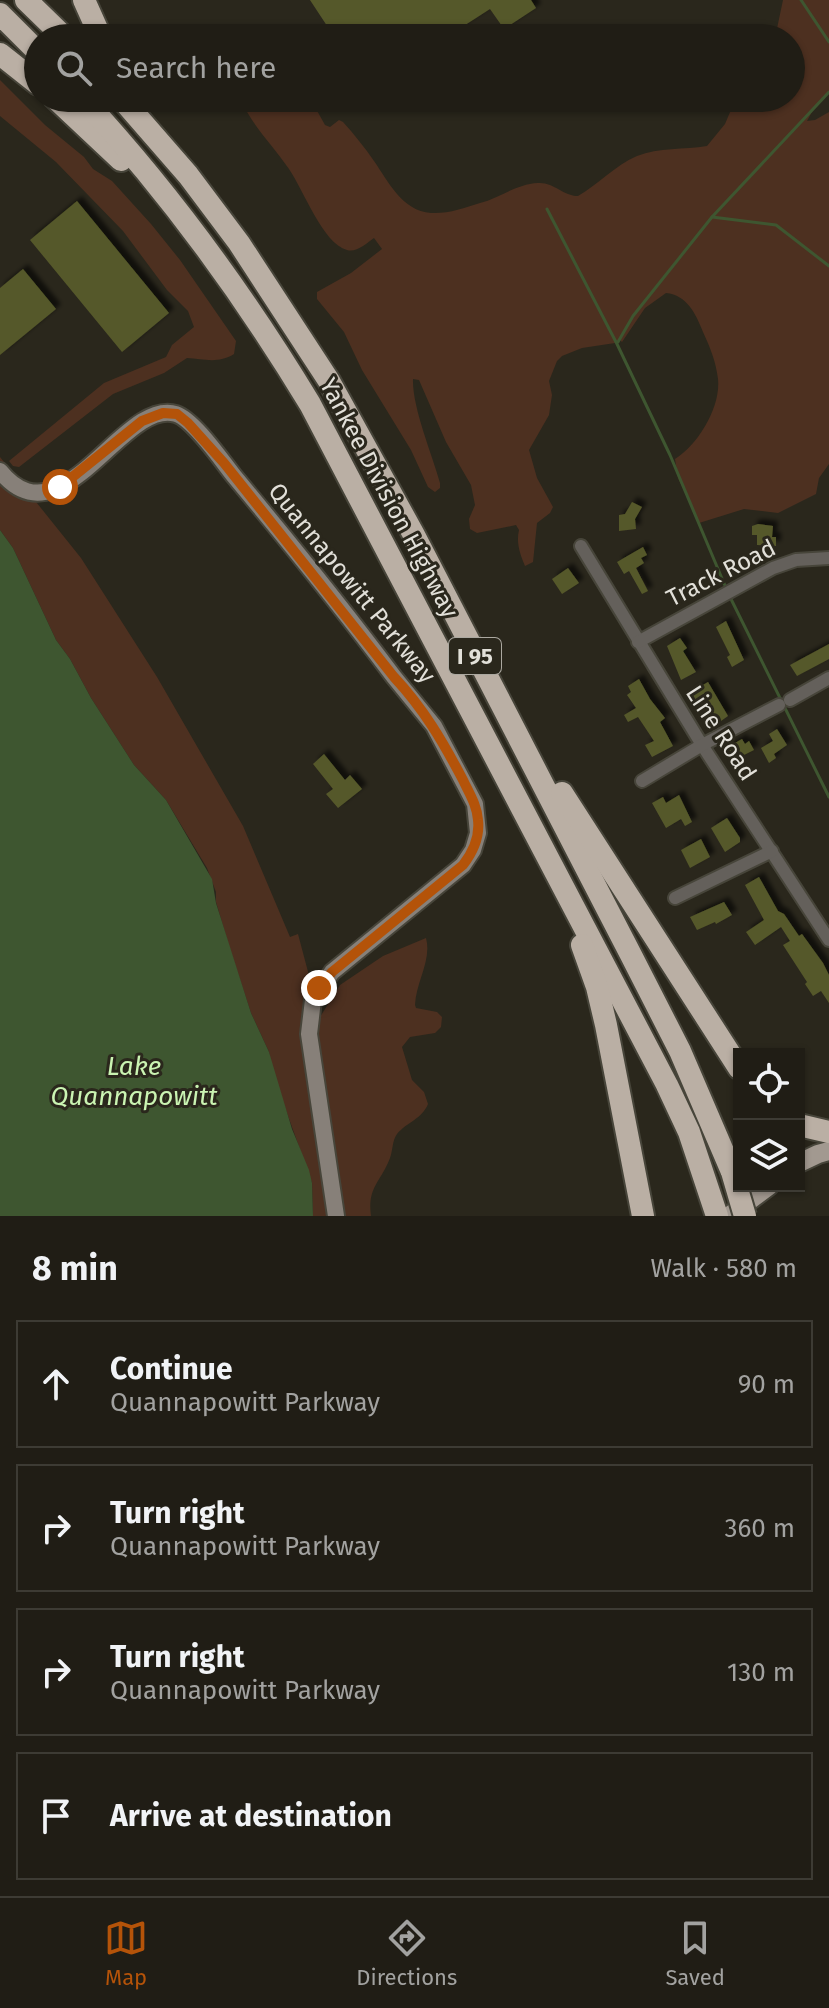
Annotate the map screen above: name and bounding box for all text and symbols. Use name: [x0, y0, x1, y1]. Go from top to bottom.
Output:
search box: [24, 24, 805, 112]
icon: search: [52, 46, 96, 90]
text: Search here: [116, 50, 276, 86]
street label: Yankee Division Highway: [314, 373, 464, 623]
route start: [42, 469, 78, 505]
street label: Quannapowitt Parkway: [263, 477, 441, 689]
street label: Track Road: [662, 534, 780, 612]
road number: I 95: [449, 638, 501, 674]
street label: Line Road: [680, 680, 762, 786]
route end: [301, 970, 337, 1006]
map controls: [733, 1048, 805, 1192]
button: locate: [733, 1048, 805, 1120]
water label: Lake Quannapowitt: [51, 1051, 218, 1112]
button: layers: [733, 1120, 805, 1192]
text: 8 min: [32, 1248, 118, 1289]
text: Walk · 580 m: [650, 1253, 797, 1284]
text: Continue: [110, 1351, 233, 1387]
icon: ahead: [34, 1362, 78, 1406]
text: 90 m: [738, 1369, 795, 1400]
text: Quannapowitt Parkway: [110, 1387, 380, 1418]
text: Turn right: [110, 1495, 245, 1531]
icon: right: [34, 1506, 78, 1550]
text: 360 m: [724, 1513, 795, 1544]
text: Quannapowitt Parkway: [110, 1531, 380, 1562]
text: Turn right: [110, 1639, 245, 1675]
icon: right: [34, 1650, 78, 1694]
text: 130 m: [727, 1657, 795, 1688]
text: Quannapowitt Parkway: [110, 1675, 380, 1706]
icon: arrive: [34, 1794, 78, 1838]
text: Arrive at destination: [110, 1798, 392, 1834]
tab: Map: [104, 1916, 148, 1991]
tab: Directions: [356, 1916, 457, 1991]
tab: Saved: [665, 1916, 725, 1991]

